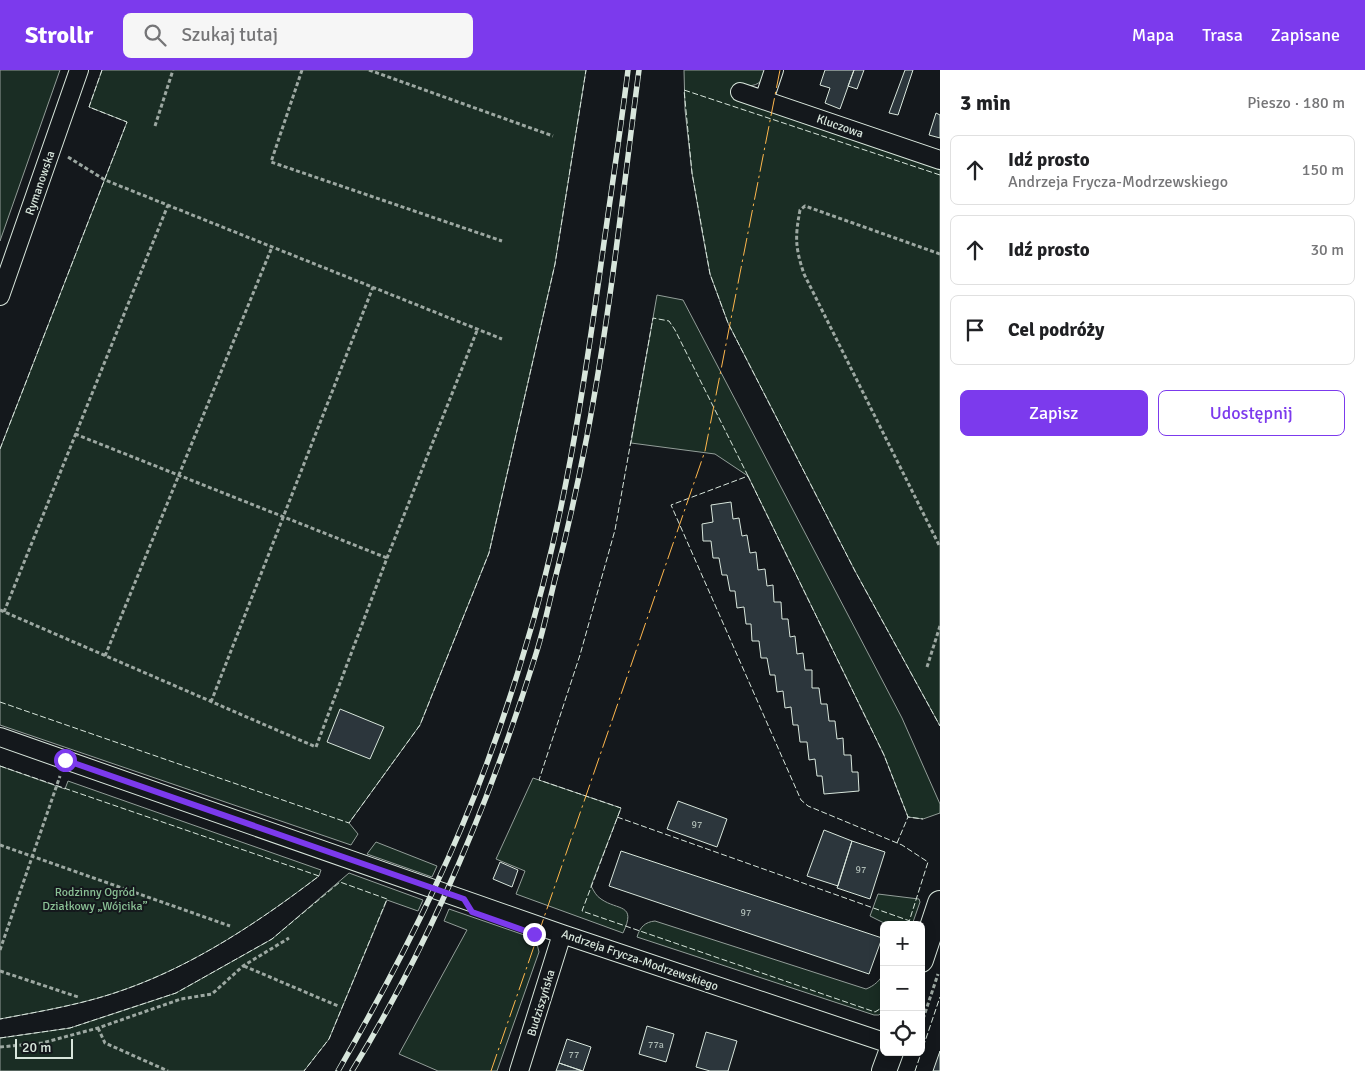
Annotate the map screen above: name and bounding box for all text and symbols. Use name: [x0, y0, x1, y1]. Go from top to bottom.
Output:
search box: [123, 13, 473, 58]
text: Strollr: [25, 20, 93, 50]
icon: search: [141, 21, 169, 49]
text: Szukaj tutaj: [181, 23, 278, 47]
text: Mapa: [1132, 24, 1174, 46]
text: Trasa: [1202, 24, 1243, 46]
text: Zapisane: [1271, 24, 1340, 46]
text: 3 min: [960, 90, 1011, 116]
text: Pieszo · 180 m: [1247, 93, 1345, 113]
street label: Kluczowa: [814, 111, 865, 141]
text: Idź prosto: [1008, 148, 1090, 172]
street label: Rymanowska: [22, 149, 58, 217]
icon: ahead: [961, 156, 989, 184]
text: 150 m: [1302, 160, 1344, 180]
text: Andrzeja Frycza-Modrzewskiego: [1008, 172, 1228, 192]
icon: ahead: [961, 236, 989, 264]
text: Idź prosto: [1008, 238, 1090, 262]
text: 30 m: [1310, 240, 1344, 260]
icon: arrive: [961, 316, 989, 344]
text: Cel podróży: [1008, 318, 1104, 342]
button: Zapisz: [960, 390, 1148, 436]
button: Udostępnij: [1158, 390, 1345, 436]
route start: [54, 749, 77, 772]
house number: 97: [692, 819, 702, 831]
house number: 97: [856, 864, 866, 876]
park label: Rodzinny Ogród Działkowy „Wójcika”: [42, 885, 148, 914]
house number: 97: [741, 907, 751, 919]
map controls: [880, 921, 925, 1056]
button: +: [880, 921, 925, 966]
route end: [523, 923, 546, 946]
street label: Andrzeja Frycza-Modrzewskiego: [559, 927, 720, 994]
button: −: [880, 966, 925, 1011]
street label: Budziszyńska: [524, 968, 559, 1038]
button: locate: [880, 1011, 925, 1056]
scale bar: [15, 1036, 72, 1059]
text: 20 m: [22, 1039, 51, 1056]
house number: 77a: [648, 1039, 664, 1051]
house number: 77: [569, 1049, 579, 1061]

